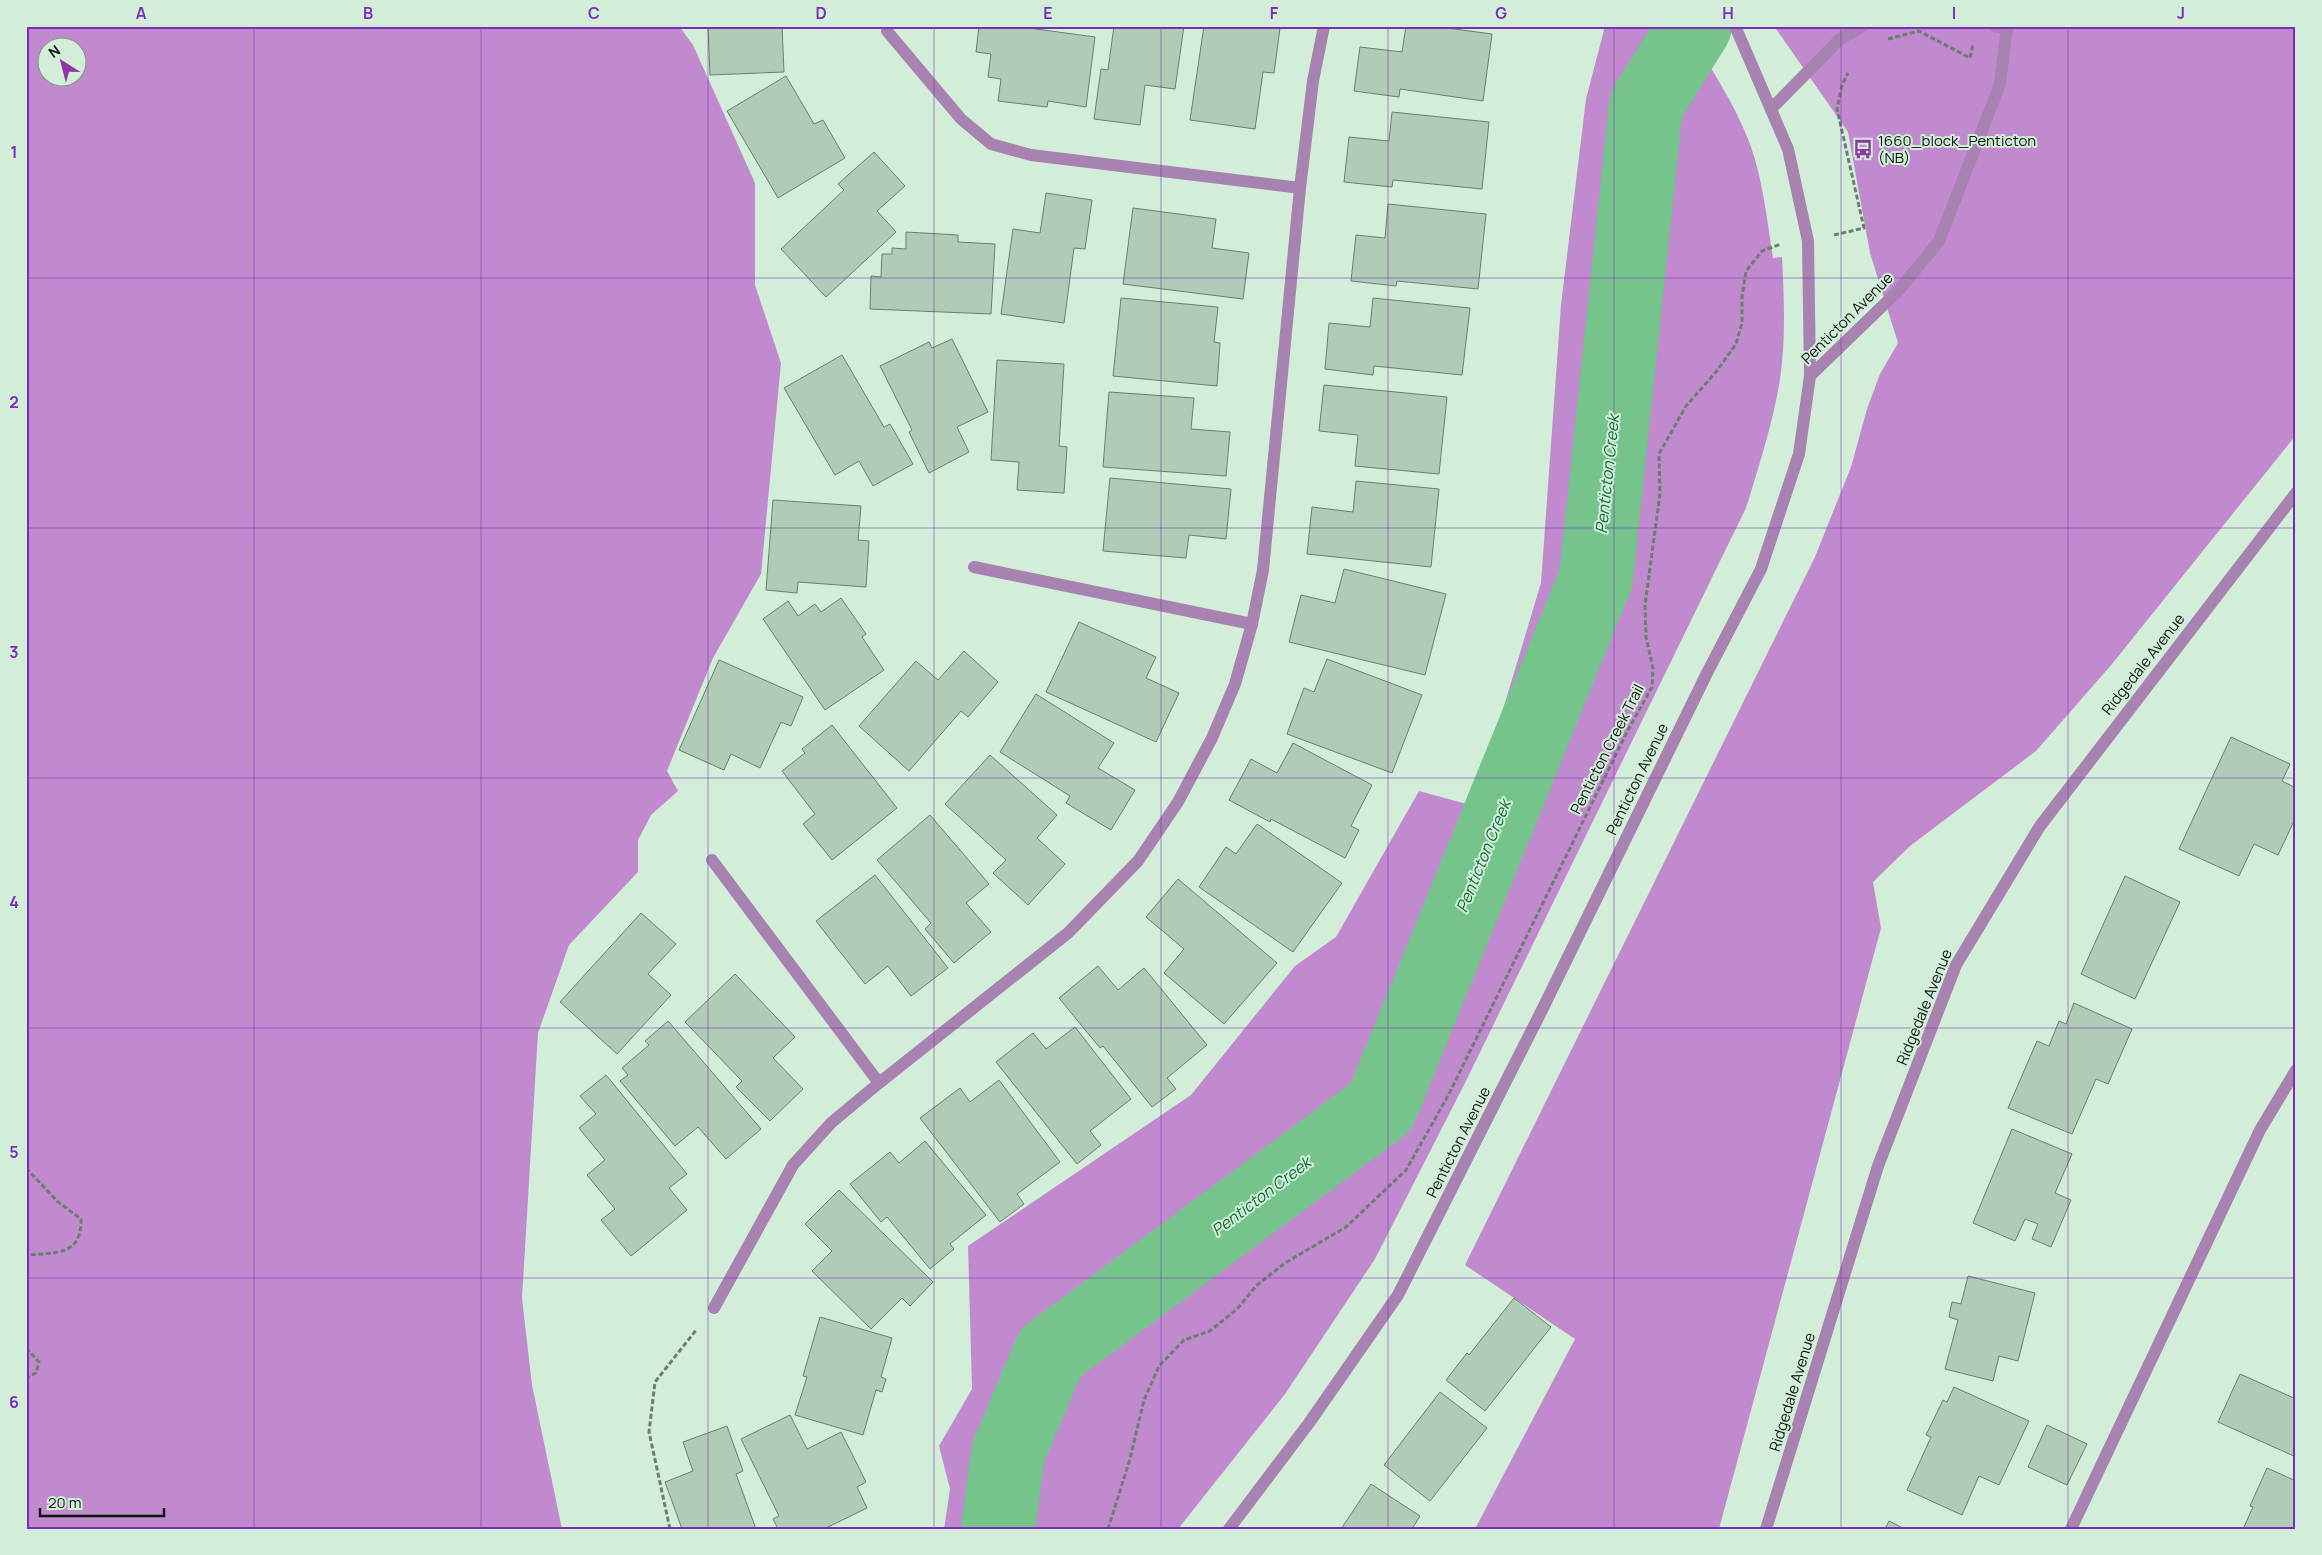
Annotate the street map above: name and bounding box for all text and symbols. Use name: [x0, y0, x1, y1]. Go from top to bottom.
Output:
text: A: [136, 2, 147, 24]
text: B: [363, 2, 373, 24]
text: C: [588, 2, 600, 24]
text: D: [815, 2, 827, 24]
text: E: [1043, 2, 1053, 24]
text: F: [1270, 2, 1279, 24]
text: G: [1495, 2, 1507, 24]
text: H: [1722, 2, 1734, 24]
text: I: [1952, 2, 1956, 24]
text: J: [2177, 2, 2185, 24]
north arrow: [38, 38, 88, 88]
text: N: [44, 40, 64, 62]
place label: 1660_block_Penticton (NB): [1878, 130, 2036, 168]
bus stop icon: 1660_block_Penticton (NB): [1852, 138, 1874, 160]
text: 1: [10, 141, 18, 163]
street label: Penticton Avenue: [1796, 267, 1898, 369]
text: 2: [9, 391, 19, 413]
water label: Penticton Creek: [1590, 412, 1624, 534]
street label: Ridgedale Avenue: [2097, 609, 2189, 719]
text: 3: [9, 641, 19, 663]
street label: Penticton Creek Trail: [1565, 680, 1649, 818]
street label: Penticton Avenue: [1601, 719, 1673, 838]
water label: Penticton Creek: [1450, 795, 1516, 915]
text: 4: [9, 891, 19, 913]
street label: Ridgedale Avenue: [1891, 946, 1957, 1068]
street label: Penticton Avenue: [1421, 1083, 1495, 1201]
text: 5: [9, 1141, 19, 1163]
water label: Penticton Creek: [1207, 1150, 1317, 1241]
street label: Ridgedale Avenue: [1764, 1330, 1820, 1454]
text: 6: [9, 1391, 19, 1413]
scale bar: [40, 1485, 164, 1517]
text: 20 m: [48, 1492, 81, 1513]

